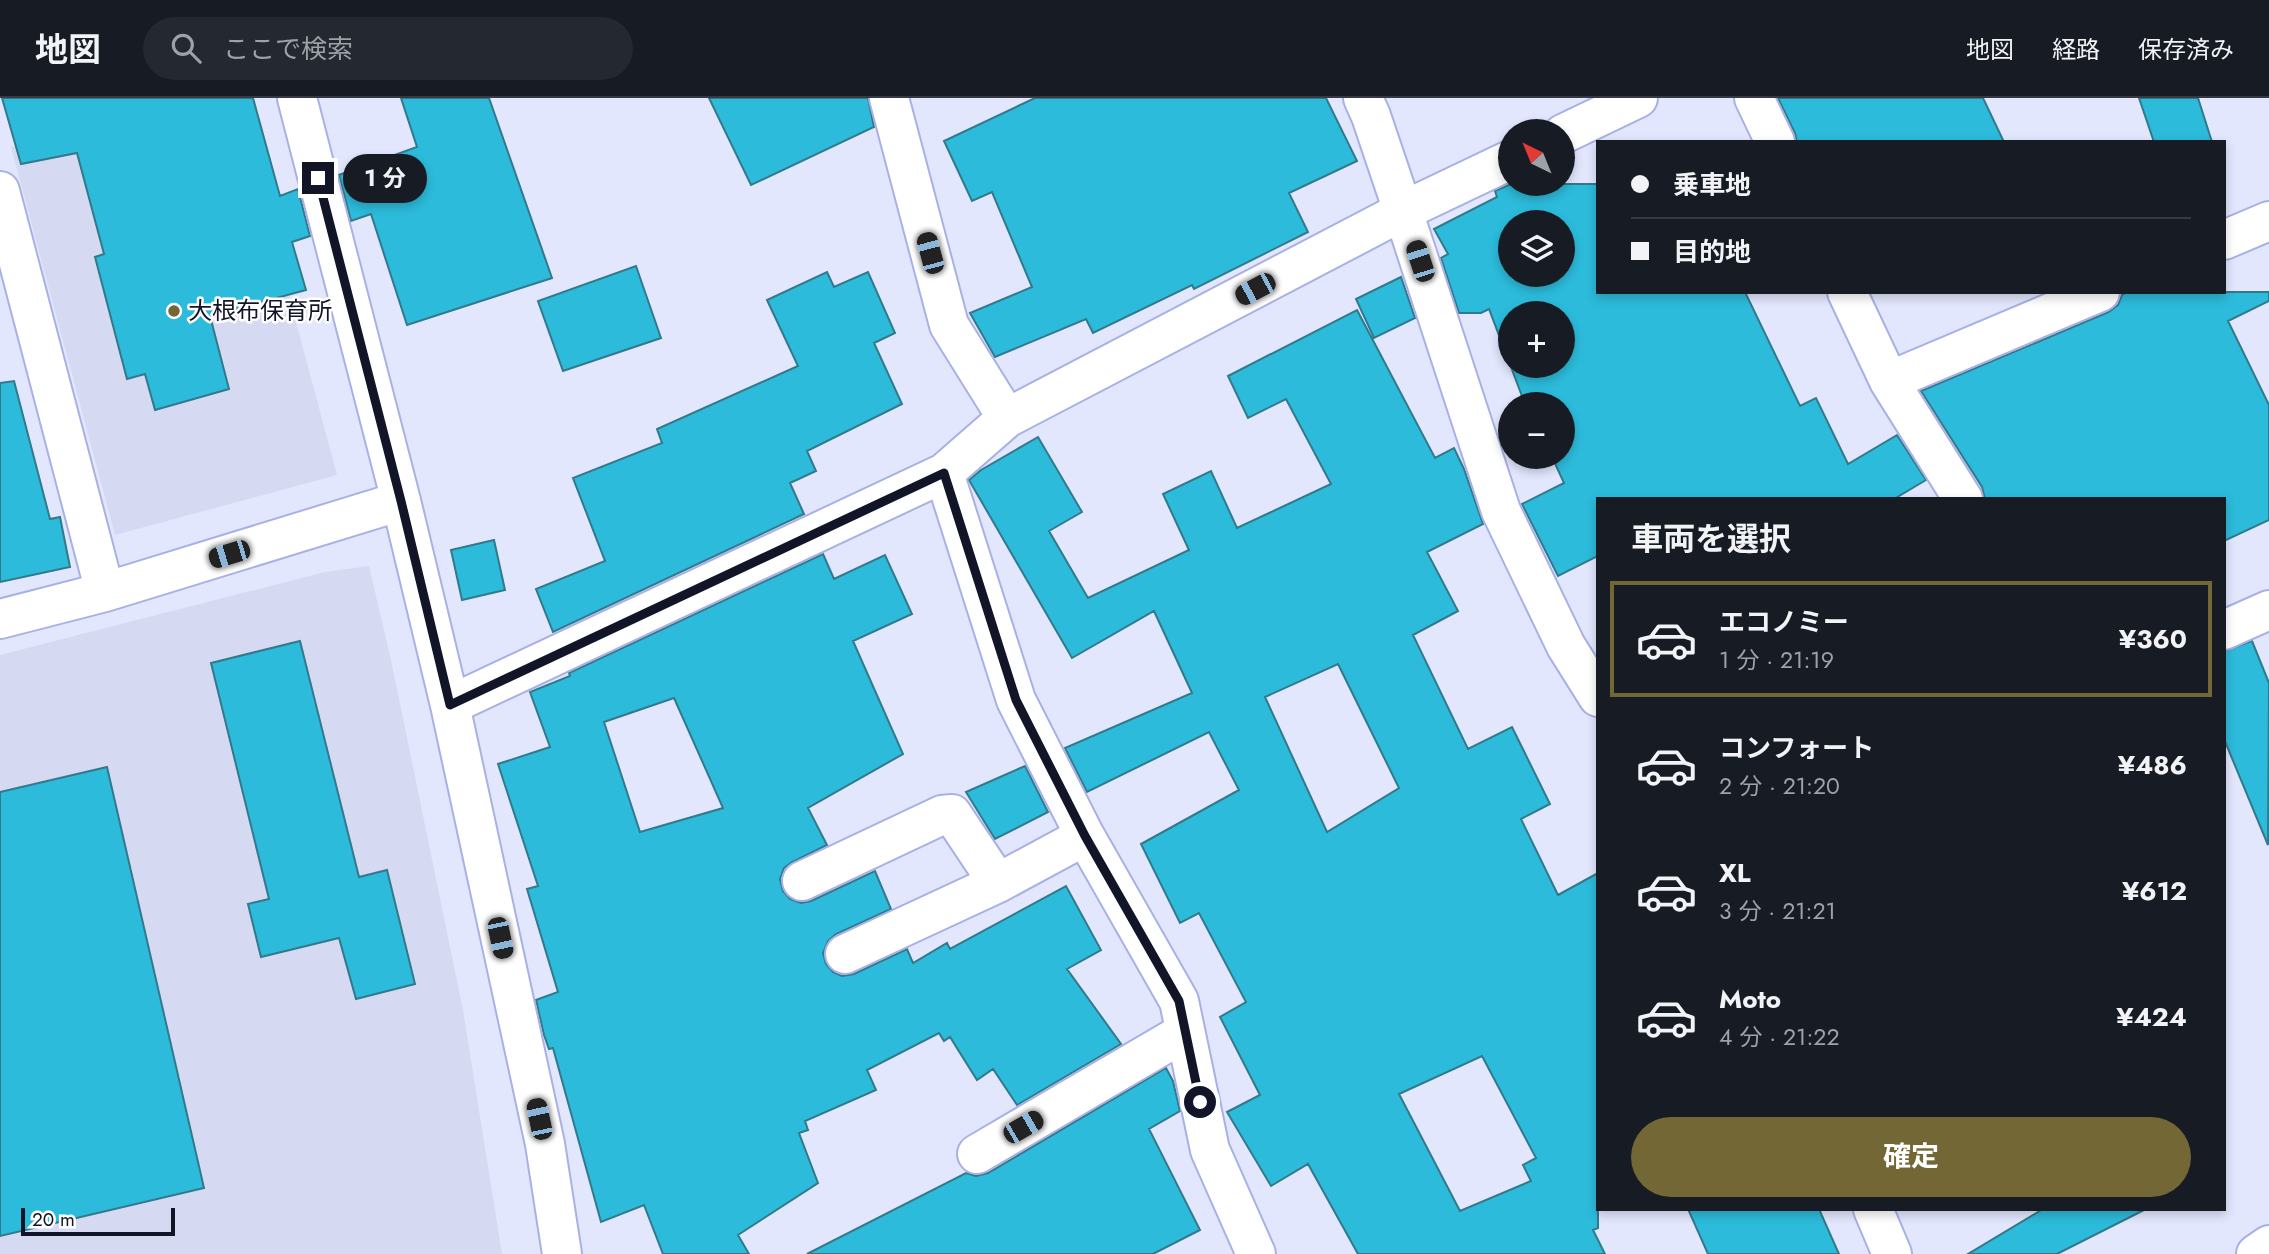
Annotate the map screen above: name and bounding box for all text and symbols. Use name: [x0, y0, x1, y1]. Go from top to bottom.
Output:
search box: [143, 17, 633, 80]
text: 地図: [35, 26, 101, 73]
icon: search: [167, 29, 205, 67]
text: ここで検索: [223, 30, 353, 68]
text: 地図: [1966, 32, 2014, 67]
text: 経路: [2052, 32, 2100, 67]
text: 保存済み: [2138, 32, 2234, 67]
north arrow: [1498, 119, 1575, 196]
map controls: [1498, 119, 1575, 469]
callout: 1 分: [342, 154, 426, 202]
text: 1 分: [364, 161, 406, 195]
route end: [302, 162, 334, 194]
text: 乗車地: [1673, 166, 1751, 204]
button: layers: [1498, 210, 1575, 287]
car: [915, 230, 946, 276]
text: 目的地: [1673, 233, 1751, 271]
car: [1404, 238, 1437, 284]
car: [1232, 270, 1279, 308]
place label: 大根布保育所: [188, 293, 332, 328]
button: +: [1498, 301, 1575, 378]
marker: 大根布保育所: [166, 303, 182, 319]
button: −: [1498, 392, 1575, 469]
text: 車両を選択: [1631, 516, 1791, 562]
car: [206, 538, 253, 570]
text: エコノミー: [1719, 603, 1849, 641]
icon: car: [1635, 608, 1698, 671]
text: ¥360: [2119, 620, 2187, 658]
text: 1 分 · 21:19: [1719, 643, 1834, 677]
text: コンフォート: [1719, 729, 1874, 767]
icon: car: [1635, 734, 1698, 797]
text: ¥486: [2118, 746, 2187, 784]
text: 2 分 · 21:20: [1719, 769, 1840, 803]
text: XL: [1719, 854, 1751, 892]
icon: car: [1635, 860, 1698, 923]
text: ¥612: [2122, 872, 2187, 910]
text: 3 分 · 21:21: [1719, 894, 1836, 928]
car: [486, 915, 515, 961]
text: Moto: [1719, 980, 1781, 1018]
icon: car: [1635, 986, 1698, 1049]
text: ¥424: [2116, 998, 2187, 1036]
text: 4 分 · 21:22: [1719, 1020, 1840, 1054]
route start: [1184, 1086, 1216, 1118]
car: [525, 1096, 554, 1142]
car: [1000, 1107, 1047, 1147]
button: 確定: [1631, 1117, 2191, 1197]
scale bar: [21, 1205, 175, 1237]
text: 20 m: [32, 1206, 75, 1233]

